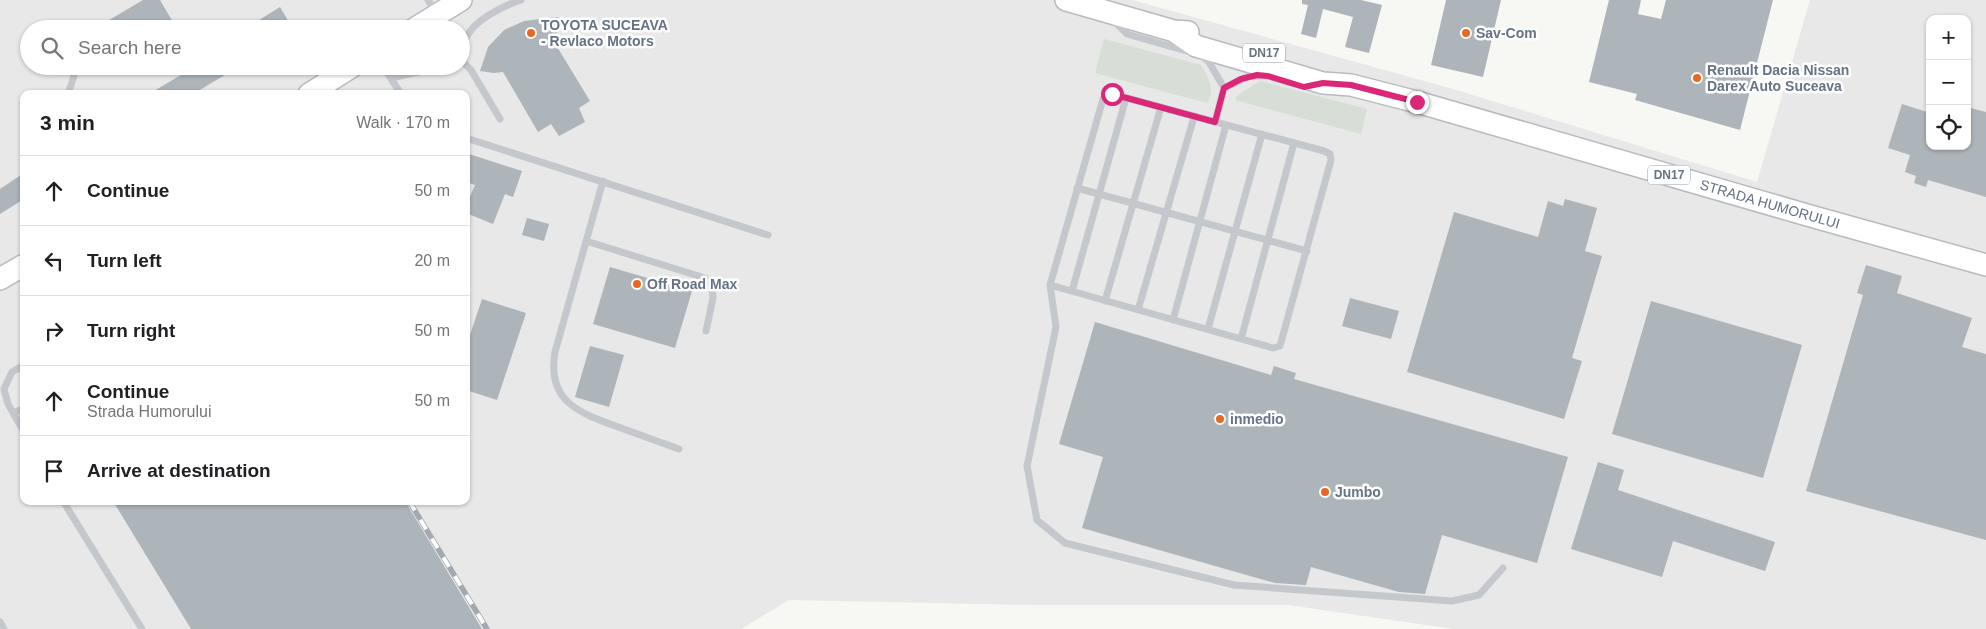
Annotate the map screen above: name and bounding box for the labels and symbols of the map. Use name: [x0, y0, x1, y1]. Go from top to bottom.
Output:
place label: TOYOTA SUCEAVA - Revlaco Motors: [541, 17, 668, 49]
place label: Sav-Com: [1476, 25, 1537, 41]
marker: TOYOTA SUCEAVA - Revlaco Motors: [525, 27, 537, 39]
marker: Sav-Com: [1460, 27, 1472, 39]
road number: DN17: [1243, 44, 1285, 62]
place label: Renault Dacia Nissan Darex Auto Suceava: [1707, 62, 1849, 94]
marker: Renault Dacia Nissan Darex Auto Suceava: [1691, 72, 1703, 84]
route start: [1101, 83, 1124, 106]
route end: [1406, 91, 1429, 114]
road number: DN17: [1648, 166, 1690, 184]
street label: STRADA HUMORULUI: [1698, 176, 1842, 232]
place label: Off Road Max: [647, 276, 737, 292]
marker: Off Road Max: [631, 278, 643, 290]
place label: inmedio: [1230, 411, 1284, 427]
marker: inmedio: [1214, 413, 1226, 425]
place label: Jumbo: [1335, 484, 1381, 500]
marker: Jumbo: [1319, 486, 1331, 498]

